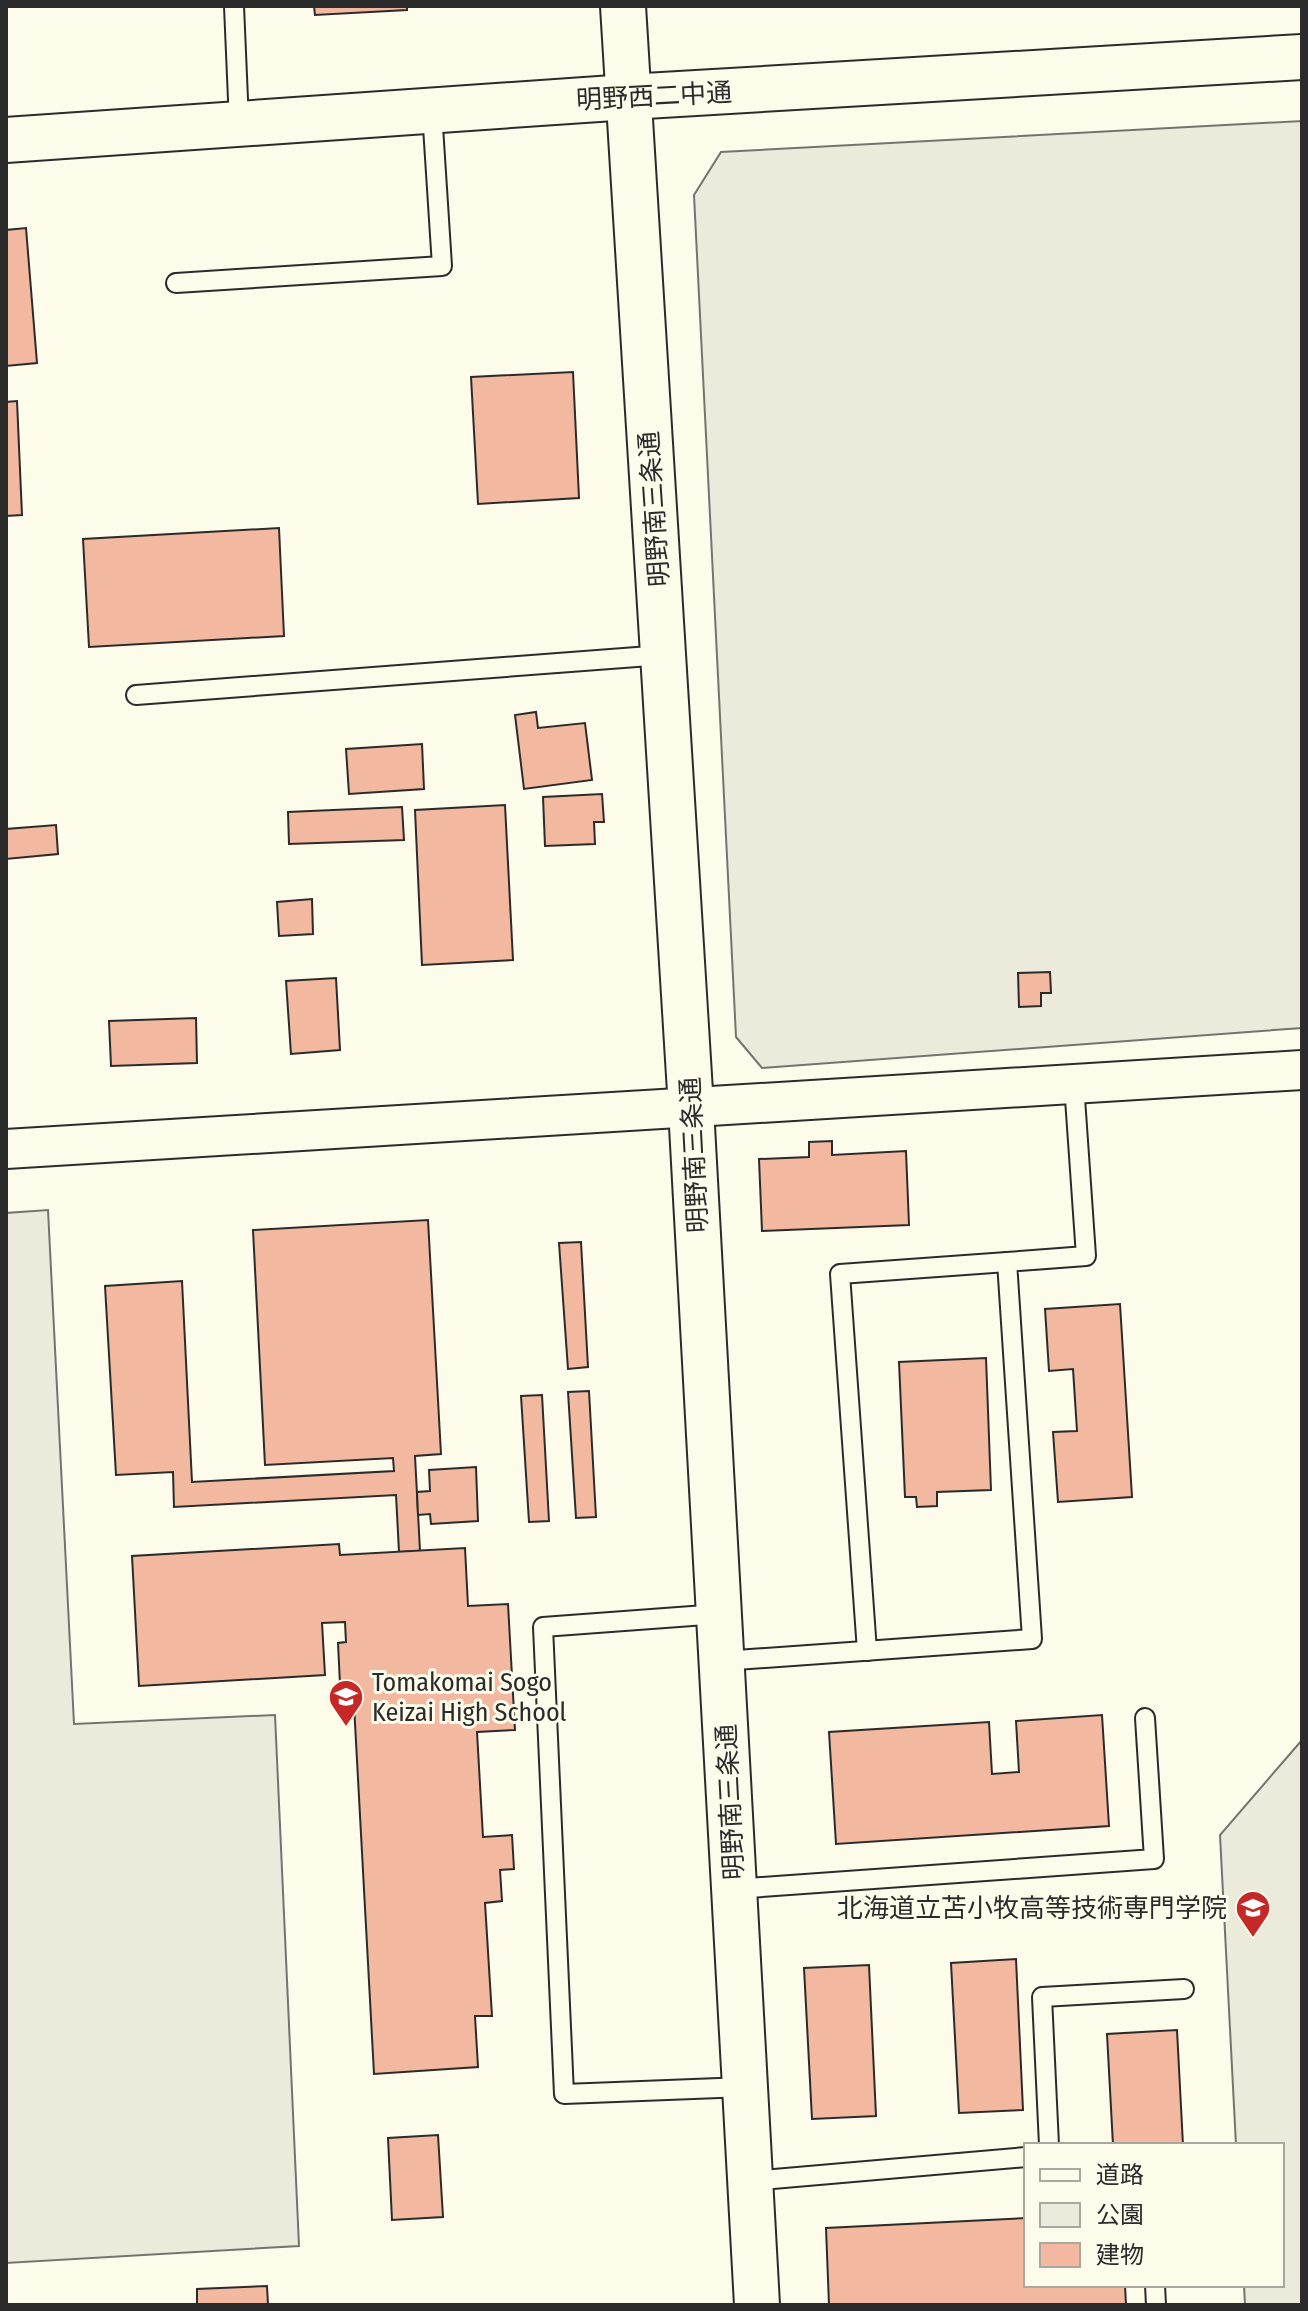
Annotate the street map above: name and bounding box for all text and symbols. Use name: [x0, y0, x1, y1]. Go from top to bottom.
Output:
street label: 明野西二中通: [575, 77, 733, 116]
street label: 明野南三条通: [634, 430, 675, 588]
street label: 明野南三条通: [675, 1076, 714, 1234]
place label: Tomakomai Sogo Keizai High School: [372, 1667, 567, 1728]
school or university icon: Tomakomai Sogo Keizai High School: [327, 1678, 365, 1728]
street label: 明野南三条通: [711, 1723, 750, 1881]
school or university icon: 北海道立苫小牧高等技術専門学院: [1234, 1889, 1272, 1939]
place label: 北海道立苫小牧高等技術専門学院: [837, 1893, 1227, 1924]
legend: [1024, 2143, 1284, 2287]
text: 道路: [1096, 2161, 1144, 2189]
text: 公園: [1096, 2201, 1144, 2229]
text: 建物: [1096, 2241, 1144, 2269]

